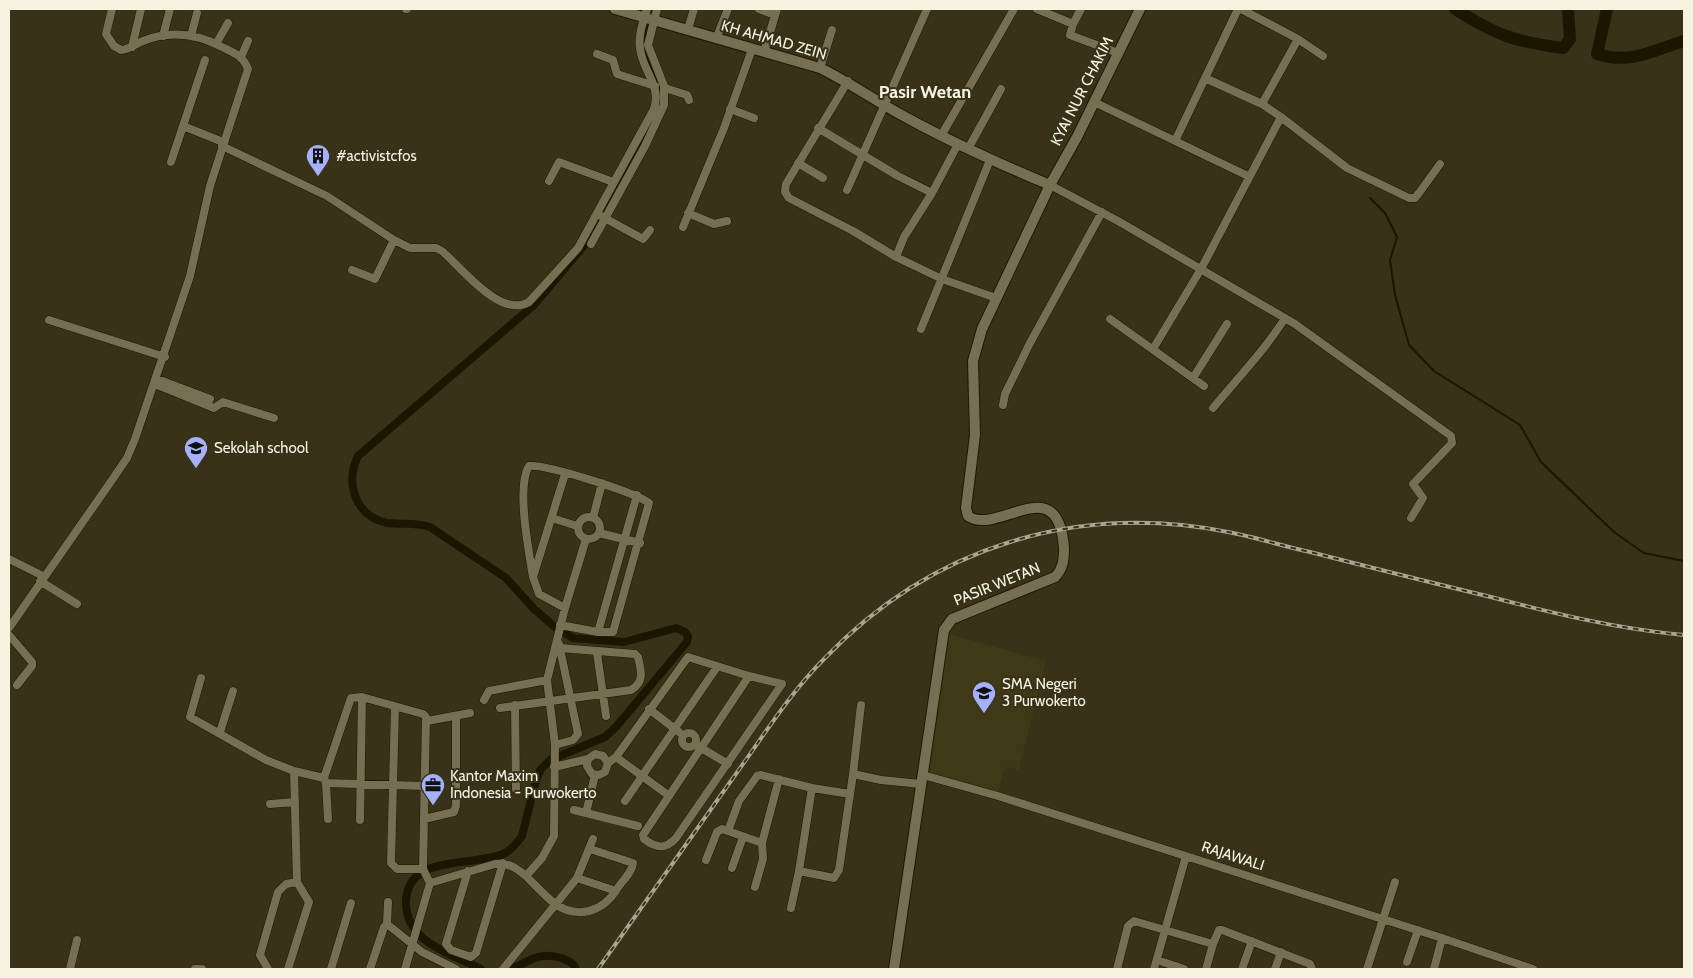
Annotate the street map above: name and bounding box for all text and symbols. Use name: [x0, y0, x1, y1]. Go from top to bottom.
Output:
street label: KH AHMAD ZEIN: [719, 16, 829, 64]
street label: KYAI NUR CHAKIM: [1047, 34, 1117, 148]
district label: Pasir Wetan: [879, 81, 971, 103]
building icon: #activistcfos: [305, 143, 331, 177]
place label: #activistcfos: [336, 147, 417, 165]
school or university icon: Sekolah school: [183, 435, 209, 469]
place label: Sekolah school: [214, 439, 309, 457]
street label: PASIR WETAN: [951, 558, 1043, 610]
place label: SMA Negeri 3 Purwokerto: [1002, 675, 1086, 710]
school or university icon: SMA Negeri 3 Purwokerto: [971, 680, 997, 714]
place label: Kantor Maxim Indonesia - Purwokerto: [450, 767, 597, 802]
office icon: Kantor Maxim Indonesia - Purwokerto: [420, 772, 446, 806]
street label: RAJAWALI: [1199, 837, 1267, 875]

